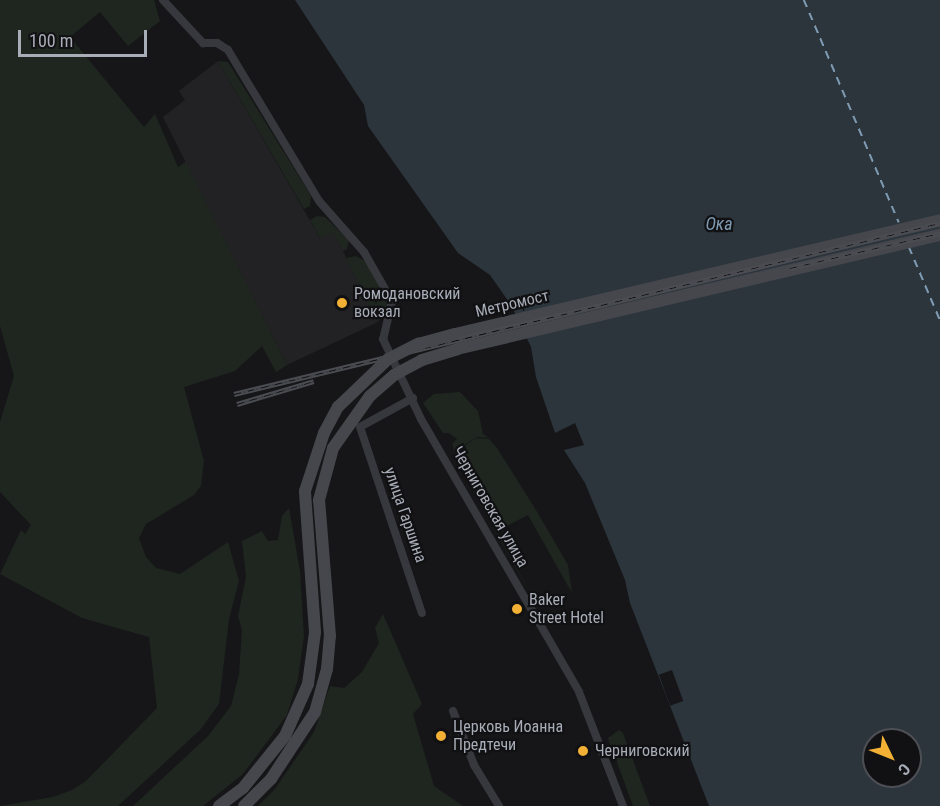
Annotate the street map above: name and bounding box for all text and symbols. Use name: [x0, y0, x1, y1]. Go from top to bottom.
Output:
scale bar: [21, 18, 150, 56]
text: 100 m: [29, 30, 73, 51]
water label: Ока: [705, 213, 733, 235]
place label: Ромодановский вокзал: [354, 284, 460, 322]
street label: Метромост: [473, 286, 551, 322]
marker: Ромодановский вокзал: [335, 296, 349, 310]
street label: Черниговская улица: [448, 443, 532, 571]
street label: улица Гаршина: [380, 465, 430, 565]
place label: Baker Street Hotel: [529, 590, 604, 628]
marker: Baker Street Hotel: [510, 602, 524, 616]
place label: Церковь Иоанна Предтечи: [453, 717, 563, 755]
north arrow: [862, 728, 922, 788]
marker: Церковь Иоанна Предтечи: [434, 729, 448, 743]
place label: Черниговский: [595, 741, 690, 761]
marker: Черниговский: [576, 744, 590, 758]
text: С: [894, 759, 914, 779]

